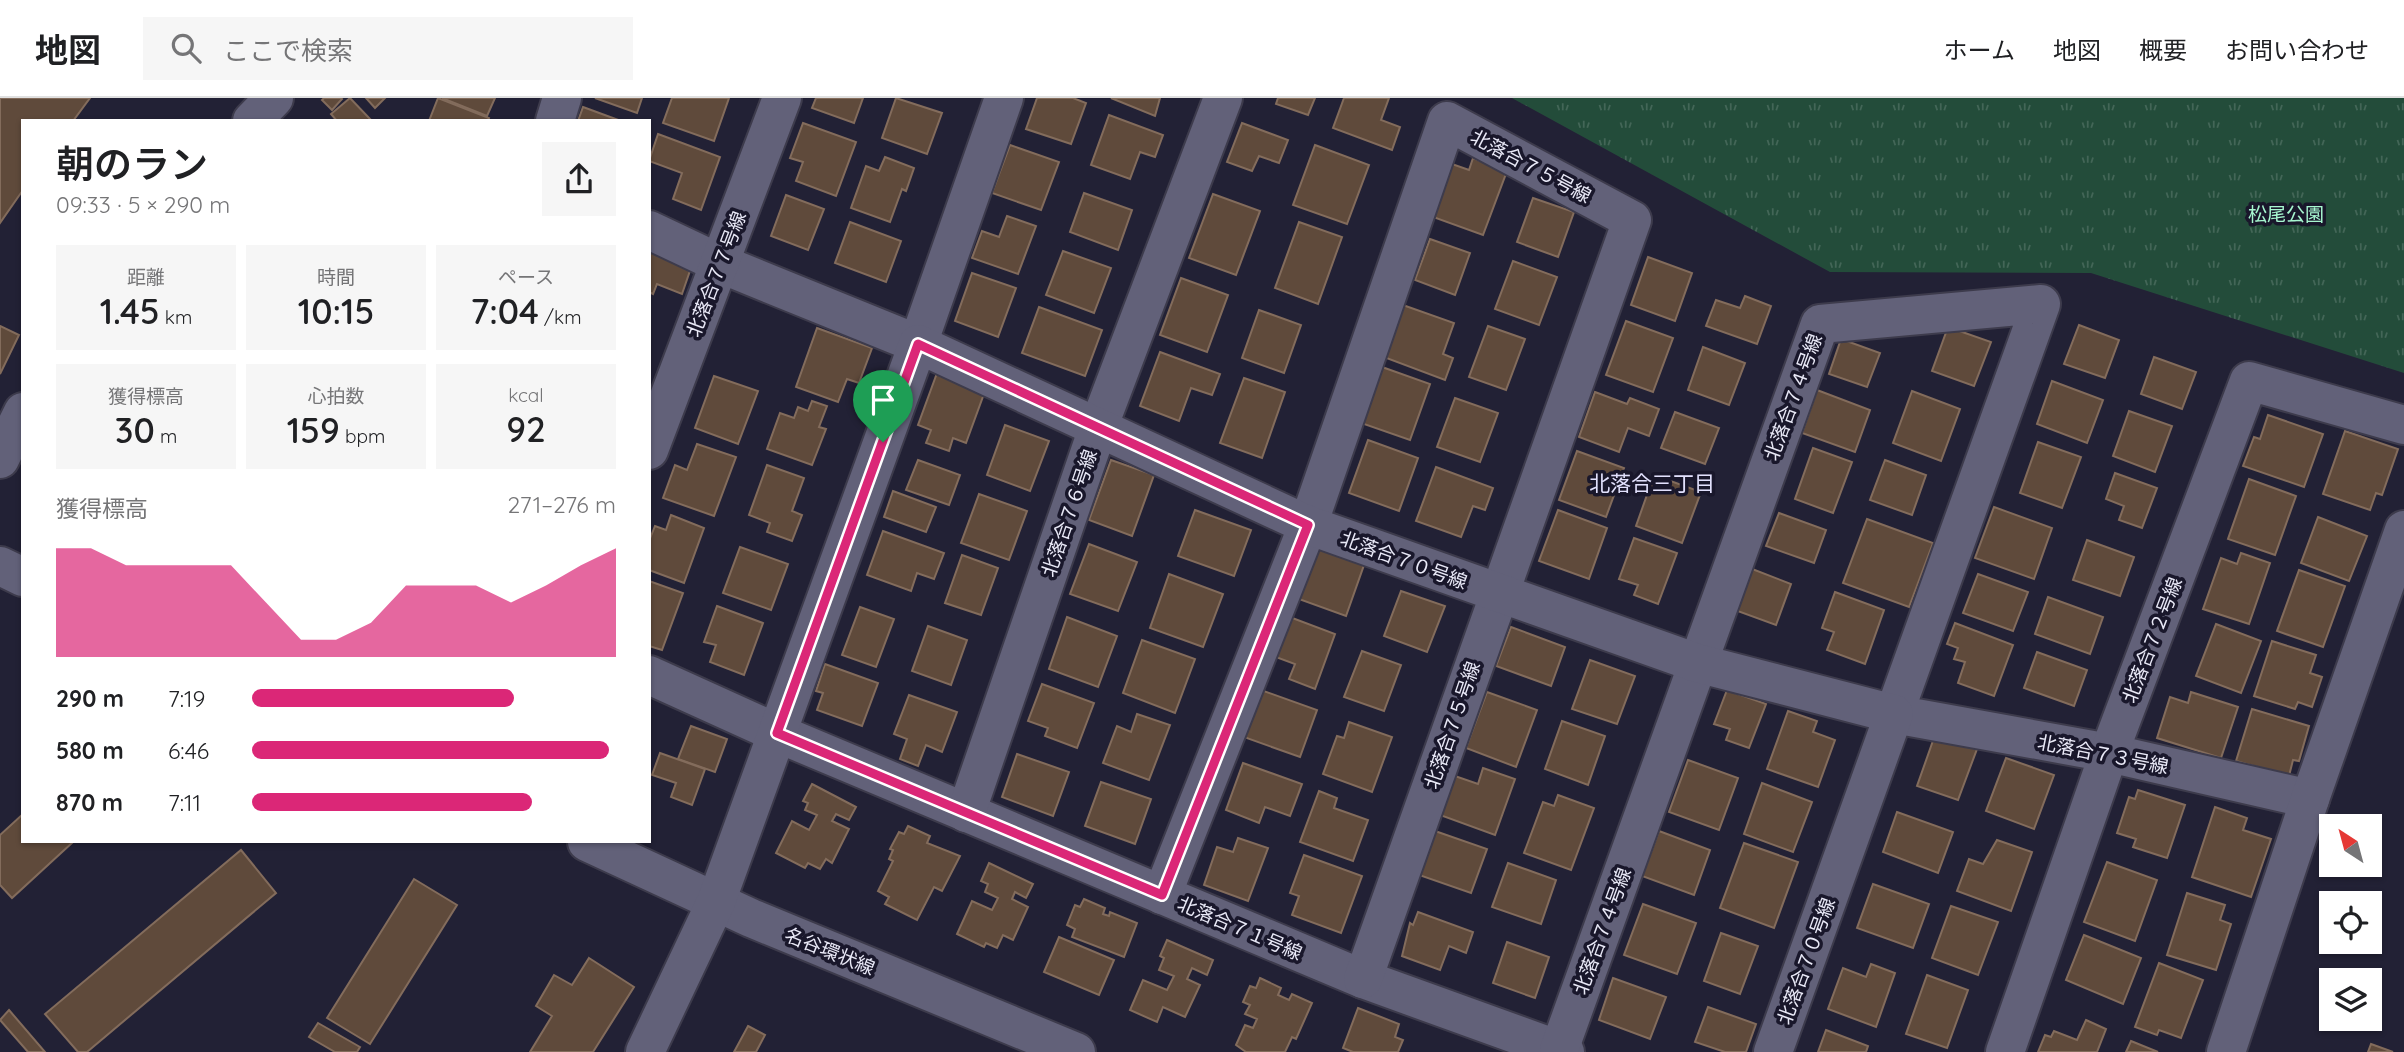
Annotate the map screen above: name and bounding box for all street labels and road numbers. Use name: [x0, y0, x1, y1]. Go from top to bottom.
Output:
street label: 北落合７５号線: [1467, 124, 1595, 208]
street label: 北落合７７号線: [681, 208, 751, 340]
street label: 北落合７４号線: [1759, 330, 1827, 464]
street label: 北落合７６号線: [1036, 446, 1102, 580]
street label: 北落合７０号線: [1337, 526, 1471, 594]
street label: 北落合７２号線: [2117, 574, 2187, 706]
street label: 北落合７５号線: [1419, 658, 1485, 792]
street label: 北落合７３号線: [2035, 730, 2171, 778]
street label: 北落合７４号線: [1568, 864, 1636, 998]
street label: 北落合７１号線: [1174, 891, 1306, 965]
street label: 北落合７０号線: [1772, 894, 1840, 1028]
street label: 名谷環状線: [781, 922, 879, 980]

